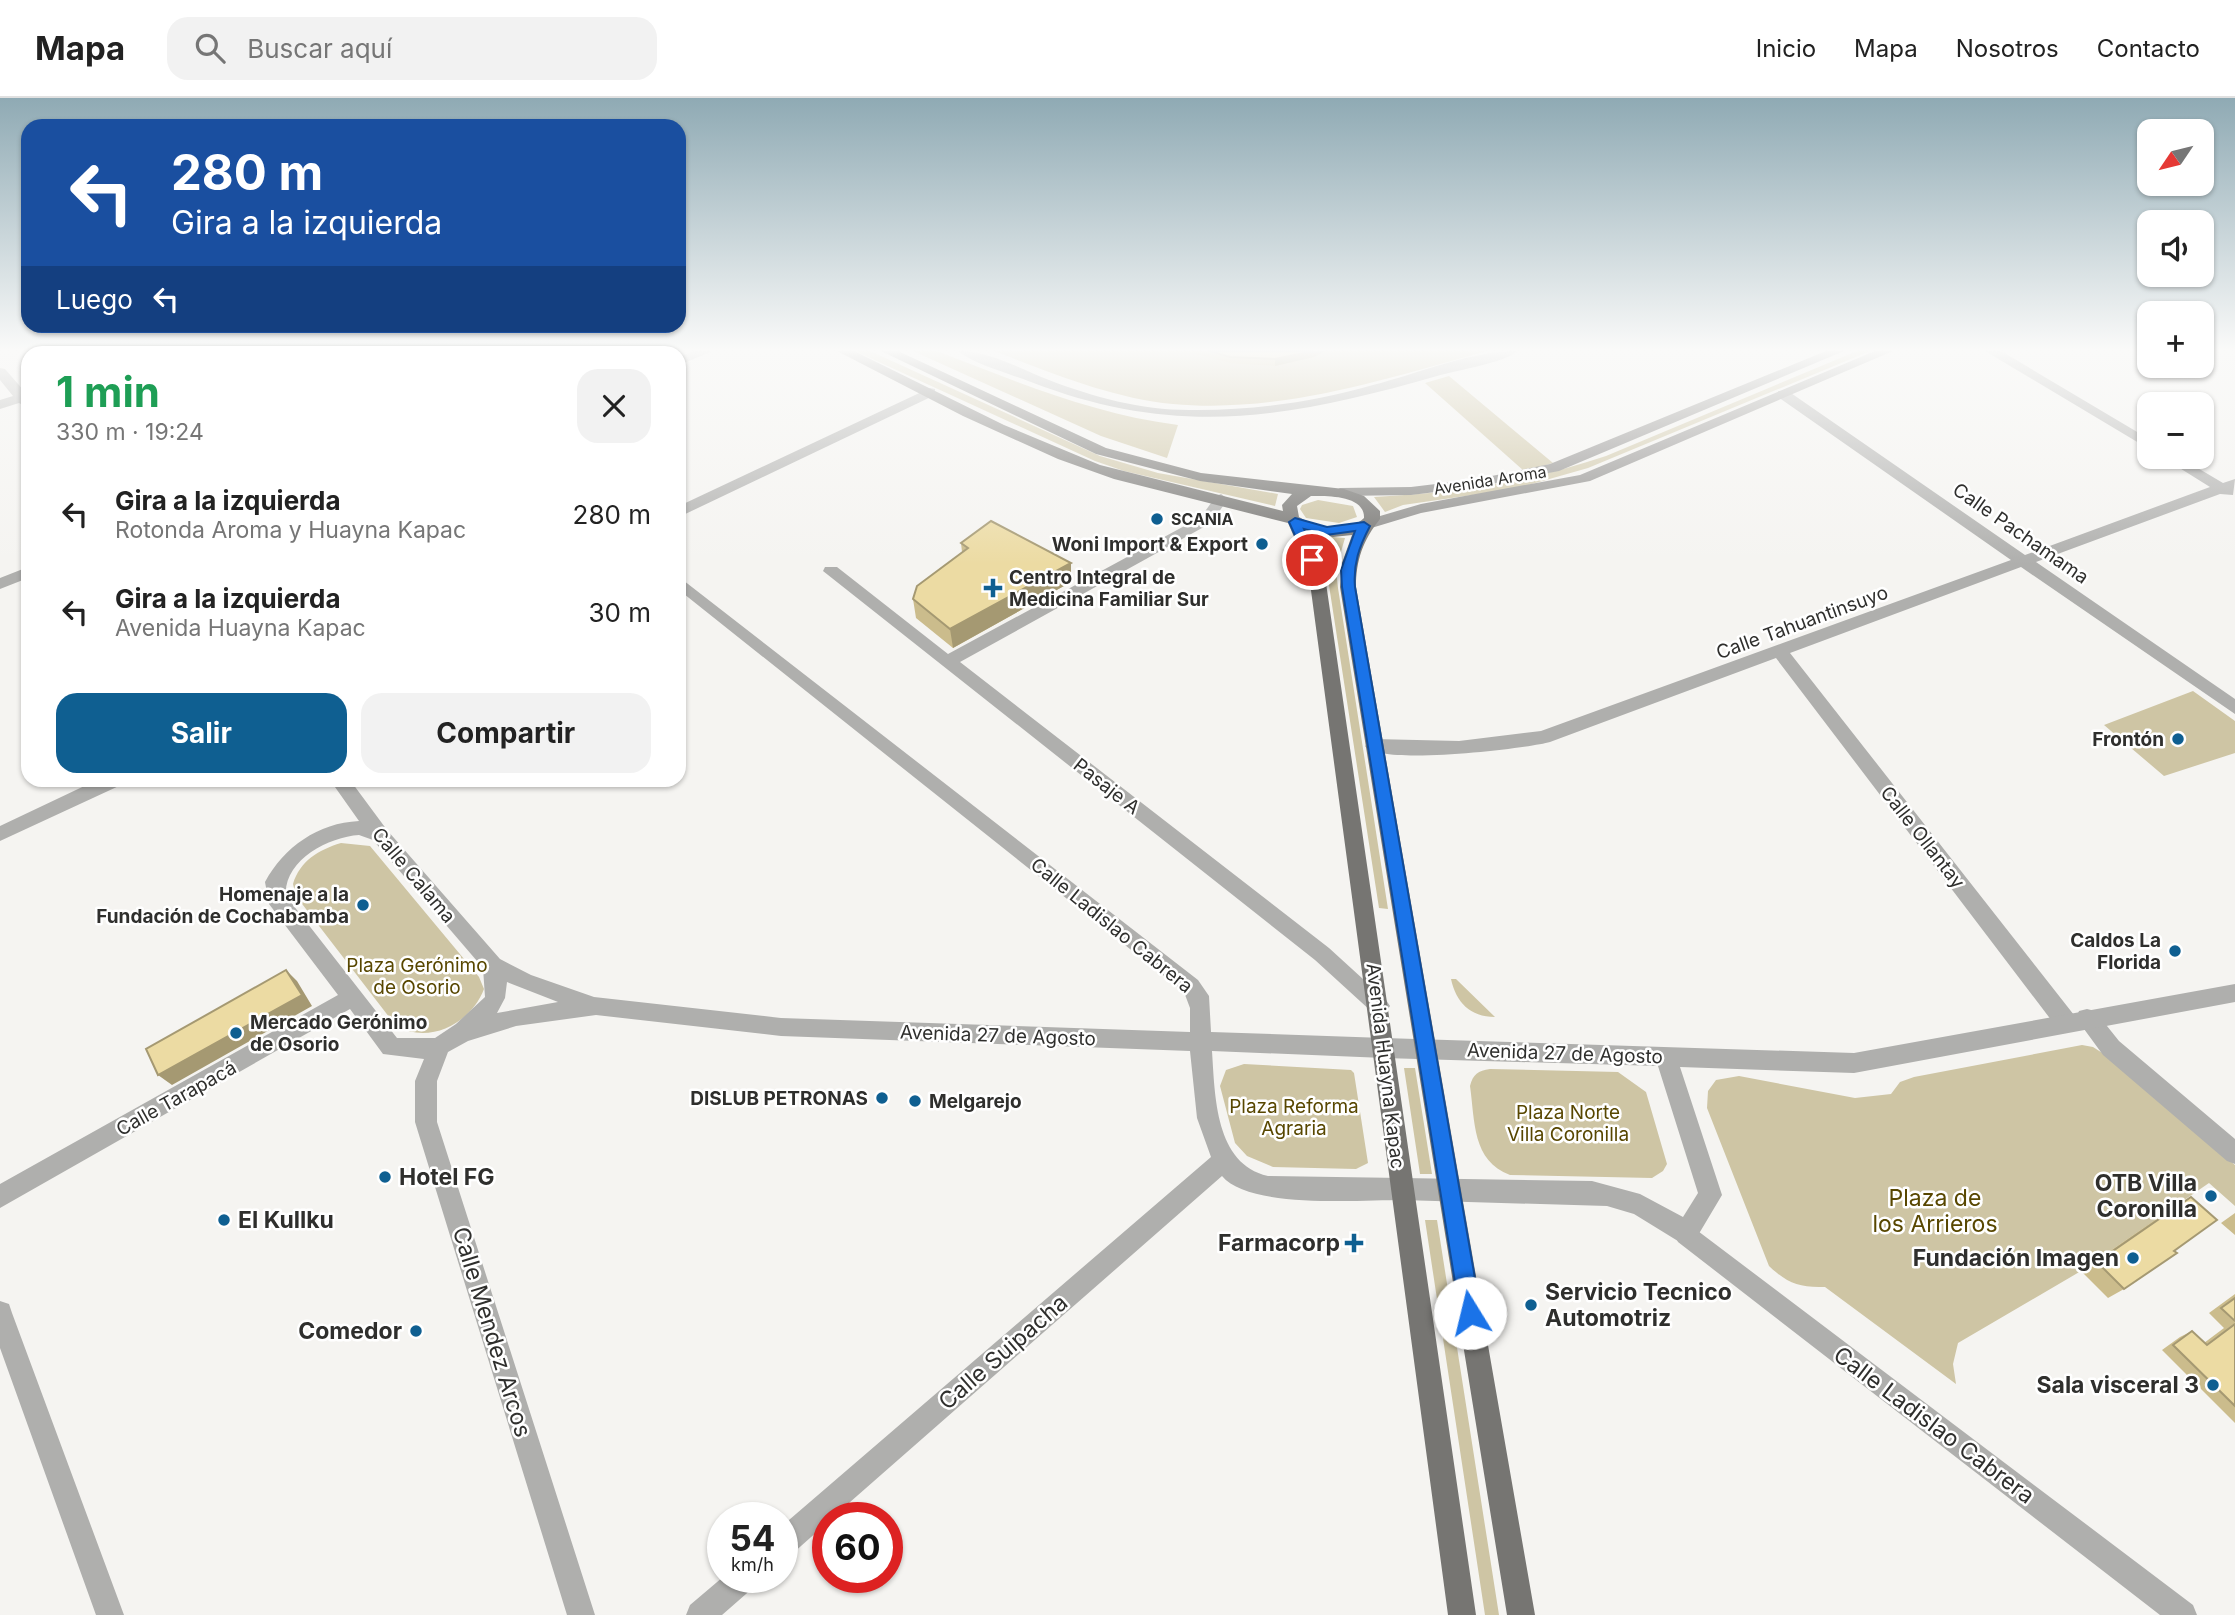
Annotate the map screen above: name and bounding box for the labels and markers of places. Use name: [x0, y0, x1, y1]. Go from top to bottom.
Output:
place label: SCANIA: [1171, 509, 1234, 529]
marker: SCANIA: [1149, 511, 1165, 527]
pin: [1282, 530, 1342, 590]
place label: Woni Import & Export: [1052, 533, 1248, 556]
marker: Woni Import & Export: [1254, 536, 1270, 552]
place label: Centro Integral de Medicina Familiar Sur: [1009, 566, 1209, 611]
marker: Centro Integral de Medicina Familiar Sur: [983, 578, 1003, 598]
place label: Frontón: [2092, 728, 2164, 751]
marker: Frontón: [2170, 731, 2186, 747]
place label: Homenaje a la Fundación de Cochabamba: [96, 883, 349, 928]
marker: Homenaje a la Fundación de Cochabamba: [355, 897, 371, 913]
place label: Caldos La Florida: [2070, 929, 2161, 974]
marker: Caldos La Florida: [2167, 943, 2183, 959]
place label: Mercado Gerónimo de Osorio: [250, 1011, 427, 1056]
marker: Mercado Gerónimo de Osorio: [228, 1025, 244, 1041]
place label: DISLUB PETRONAS: [690, 1087, 868, 1110]
marker: DISLUB PETRONAS: [874, 1090, 890, 1106]
place label: Melgarejo: [929, 1090, 1022, 1113]
marker: Melgarejo: [907, 1093, 923, 1109]
place label: Hotel FG: [399, 1163, 495, 1191]
marker: Hotel FG: [377, 1169, 393, 1185]
place label: OTB Villa Coronilla: [2095, 1169, 2197, 1223]
marker: OTB Villa Coronilla: [2203, 1188, 2219, 1204]
place label: El Kullku: [238, 1206, 334, 1234]
marker: El Kullku: [216, 1212, 232, 1228]
place label: Farmacorp: [1218, 1229, 1340, 1257]
marker: Farmacorp: [1346, 1235, 1362, 1251]
place label: Fundación Imagen: [1913, 1244, 2119, 1272]
marker: Fundación Imagen: [2125, 1250, 2141, 1266]
place label: Servicio Tecnico Automotriz: [1545, 1278, 1732, 1332]
marker: Servicio Tecnico Automotriz: [1523, 1297, 1539, 1313]
place label: Comedor: [298, 1317, 402, 1345]
marker: Comedor: [408, 1323, 424, 1339]
place label: Sala visceral 3: [2036, 1371, 2199, 1399]
marker: Sala visceral 3: [2205, 1377, 2221, 1393]

